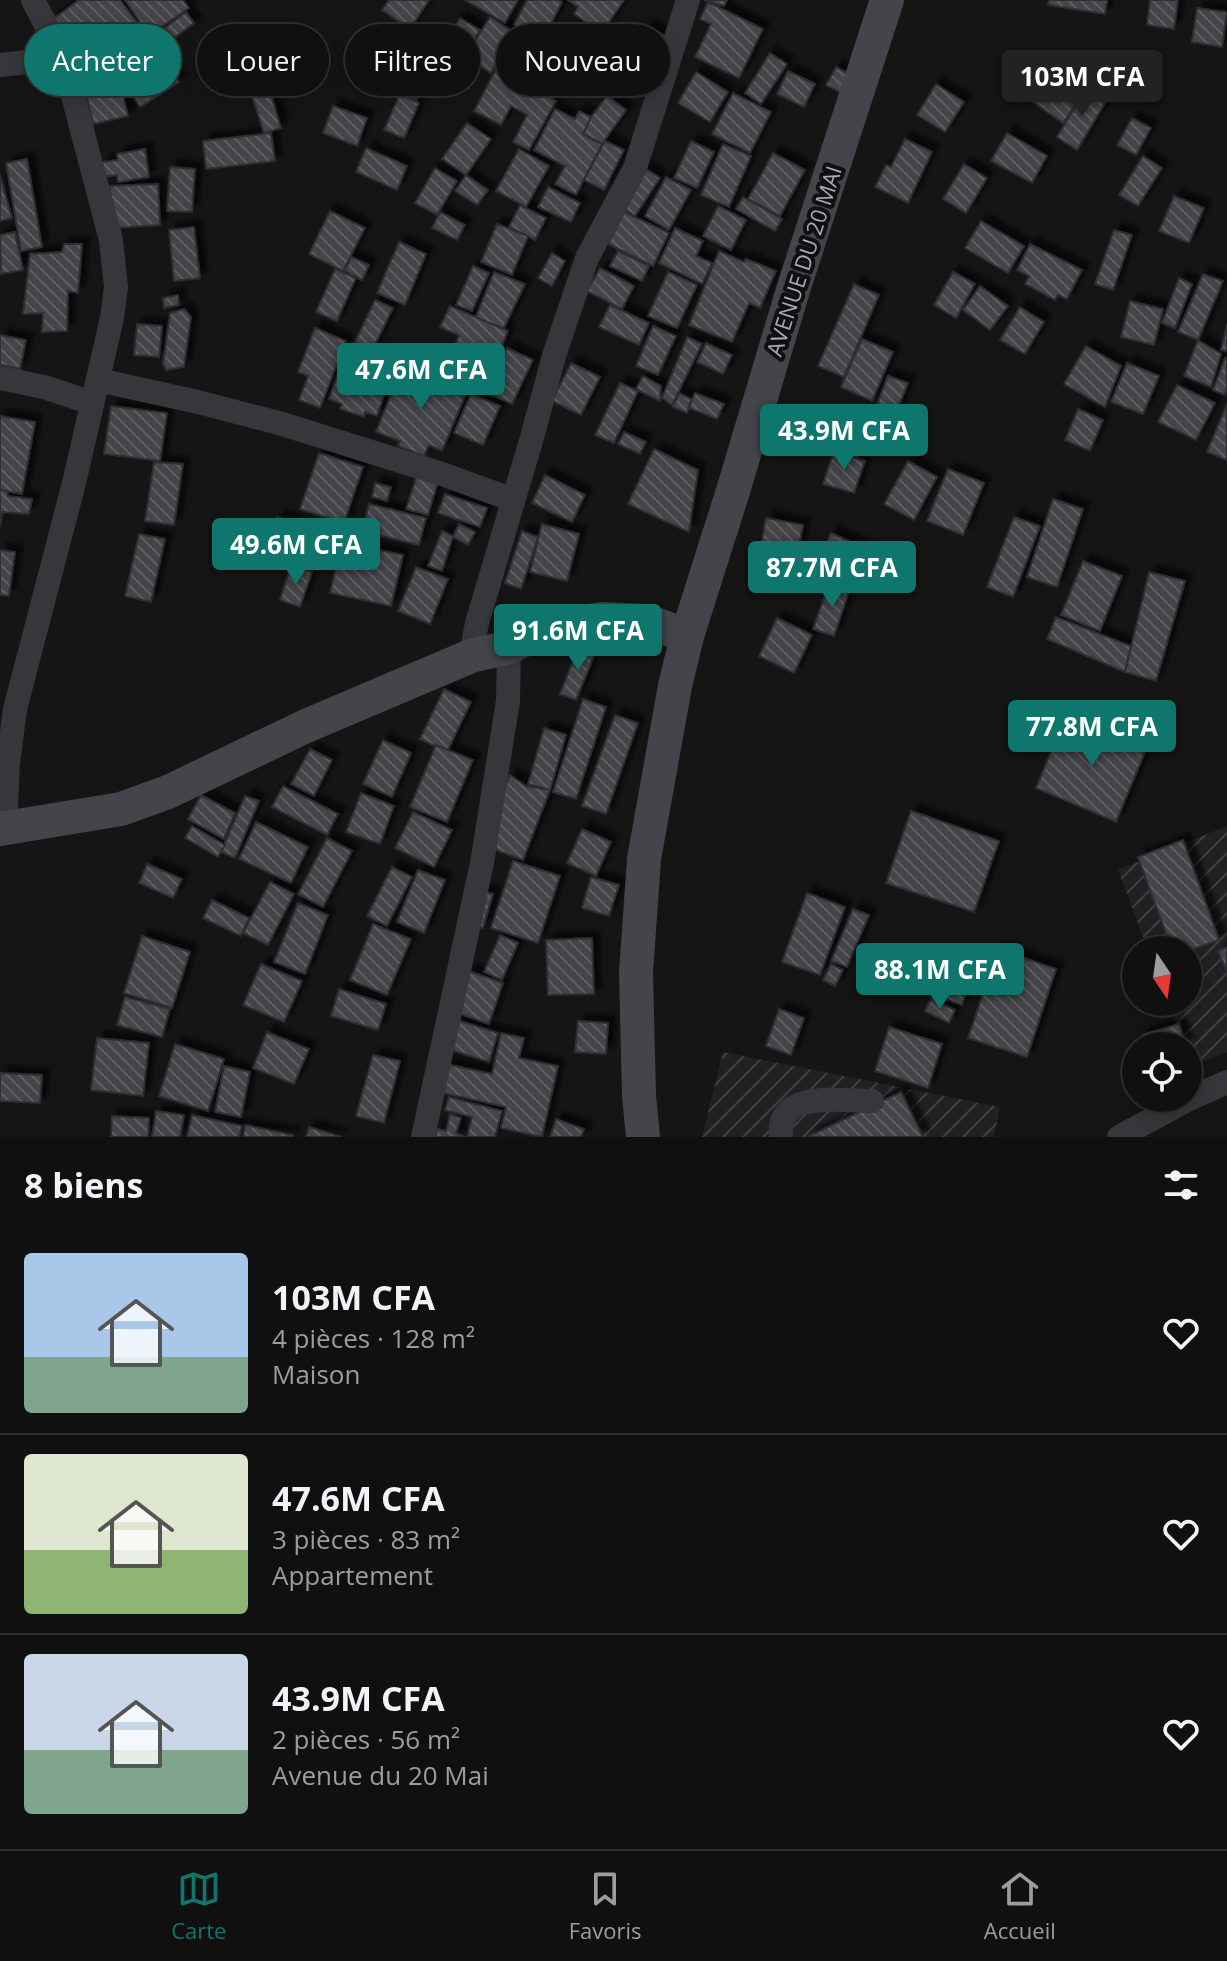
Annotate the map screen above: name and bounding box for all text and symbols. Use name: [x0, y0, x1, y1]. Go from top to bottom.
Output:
chip: Acheter: [24, 24, 181, 96]
chip: Louer: [197, 24, 329, 96]
chip: Filtres: [345, 24, 480, 96]
chip: Nouveau: [496, 24, 670, 96]
pin: 103M CFA: [999, 50, 1165, 118]
text: 103M CFA: [1020, 58, 1144, 94]
street label: AVENUE DU 20 MAI: [758, 162, 848, 360]
pin: 47.6M CFA: [329, 343, 513, 411]
text: 47.6M CFA: [355, 351, 487, 387]
pin: 43.9M CFA: [752, 404, 936, 472]
text: 43.9M CFA: [778, 412, 910, 448]
pin: 49.6M CFA: [204, 518, 388, 586]
text: 49.6M CFA: [230, 526, 362, 562]
pin: 87.7M CFA: [740, 541, 924, 609]
text: 87.7M CFA: [766, 549, 898, 585]
pin: 91.6M CFA: [486, 604, 670, 672]
text: 91.6M CFA: [512, 612, 644, 648]
pin: 77.8M CFA: [1000, 700, 1184, 768]
text: 77.8M CFA: [1026, 708, 1158, 744]
north arrow: [1122, 936, 1202, 1016]
map controls: [1122, 936, 1202, 1112]
pin: 88.1M CFA: [848, 943, 1032, 1011]
text: 88.1M CFA: [874, 951, 1006, 987]
button: locate: [1122, 1032, 1202, 1112]
text: 8 biens: [24, 1162, 144, 1208]
icon: filters: [1159, 1163, 1203, 1207]
text: 103M CFA: [272, 1274, 435, 1320]
icon: home: [88, 1285, 184, 1381]
icon: heart: [1159, 1311, 1203, 1355]
text: 4 pièces · 128 m²: [272, 1320, 475, 1356]
text: Maison: [272, 1356, 360, 1392]
text: 47.6M CFA: [272, 1475, 445, 1521]
icon: home: [88, 1486, 184, 1582]
icon: heart: [1159, 1512, 1203, 1556]
text: 3 pièces · 83 m²: [272, 1521, 460, 1557]
text: Appartement: [272, 1557, 433, 1593]
text: 43.9M CFA: [272, 1675, 445, 1721]
icon: home: [88, 1686, 184, 1782]
icon: heart: [1159, 1712, 1203, 1756]
text: 2 pièces · 56 m²: [272, 1721, 460, 1757]
text: Avenue du 20 Mai: [272, 1757, 489, 1793]
tab: Carte: [171, 1867, 226, 1945]
tab: Favoris: [569, 1867, 642, 1945]
tab: Accueil: [984, 1867, 1056, 1945]

